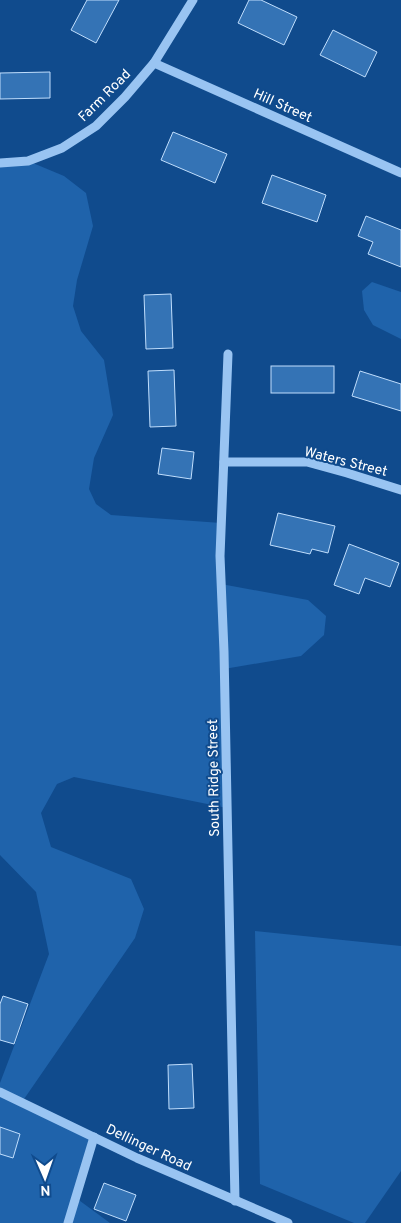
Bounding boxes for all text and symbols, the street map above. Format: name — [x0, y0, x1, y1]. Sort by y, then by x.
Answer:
street label: Farm Road — [75, 66, 135, 126]
street label: Hill Street — [250, 86, 314, 127]
street label: Waters Street — [302, 444, 389, 481]
street label: South Ridge Street — [205, 719, 224, 837]
street label: Dellinger Road — [103, 1121, 194, 1176]
north arrow — [20, 1153, 70, 1203]
text: N — [40, 1181, 51, 1198]

